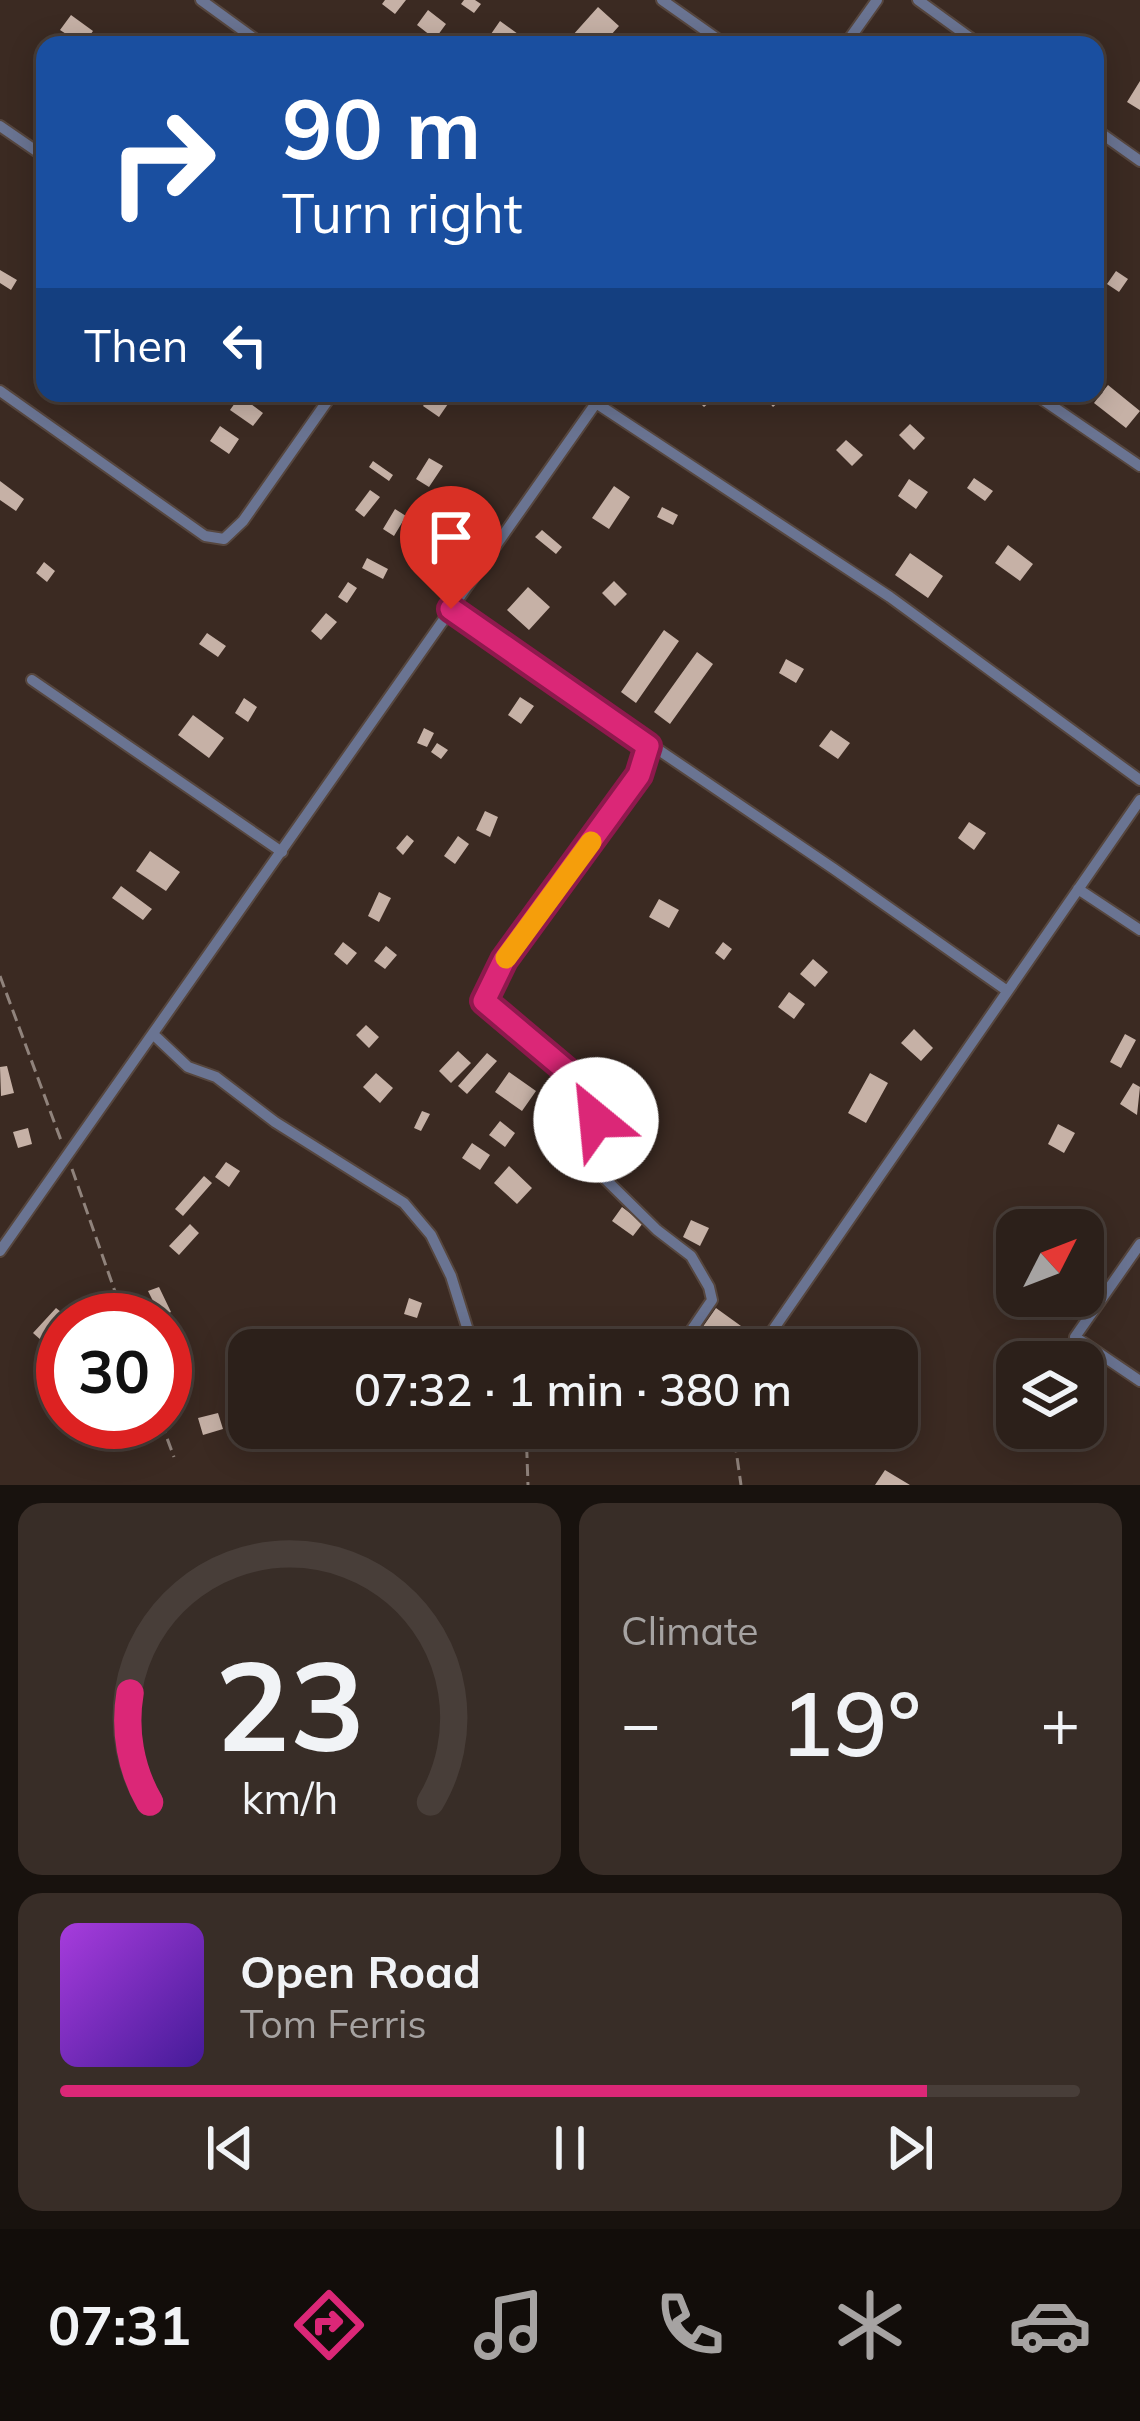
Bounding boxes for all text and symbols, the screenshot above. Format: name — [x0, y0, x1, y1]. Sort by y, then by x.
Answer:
text: 90 m — [282, 75, 481, 180]
icon: right — [84, 84, 240, 240]
text: Turn right — [282, 179, 523, 247]
icon: left — [212, 312, 278, 378]
text: Then — [84, 317, 188, 373]
pin — [400, 486, 502, 609]
icon: arrive — [418, 504, 484, 570]
position arrow — [533, 1057, 659, 1183]
north arrow — [996, 1209, 1104, 1317]
map controls — [996, 1209, 1104, 1449]
speed limit sign: 30 — [36, 1293, 192, 1449]
button: layers — [996, 1341, 1104, 1449]
text: 07:32 · 1 min · 380 m — [354, 1361, 792, 1417]
text: Climate — [621, 1606, 759, 1655]
text: 23 — [215, 1626, 364, 1782]
text: 19° — [780, 1666, 921, 1779]
text: − — [621, 1681, 661, 1764]
text: + — [1040, 1681, 1080, 1764]
text: km/h — [241, 1771, 338, 1825]
text: Open Road — [240, 1943, 481, 1999]
text: Tom Ferris — [240, 1999, 427, 2048]
icon: previous — [197, 2115, 263, 2181]
icon: pause — [537, 2115, 603, 2181]
icon: next — [877, 2115, 943, 2181]
icon: directions — [287, 2283, 371, 2367]
icon: music — [467, 2283, 551, 2367]
icon: phone — [648, 2283, 732, 2367]
icon: climate — [828, 2283, 912, 2367]
icon: car — [1008, 2283, 1092, 2367]
text: 07:31 — [48, 2291, 191, 2359]

